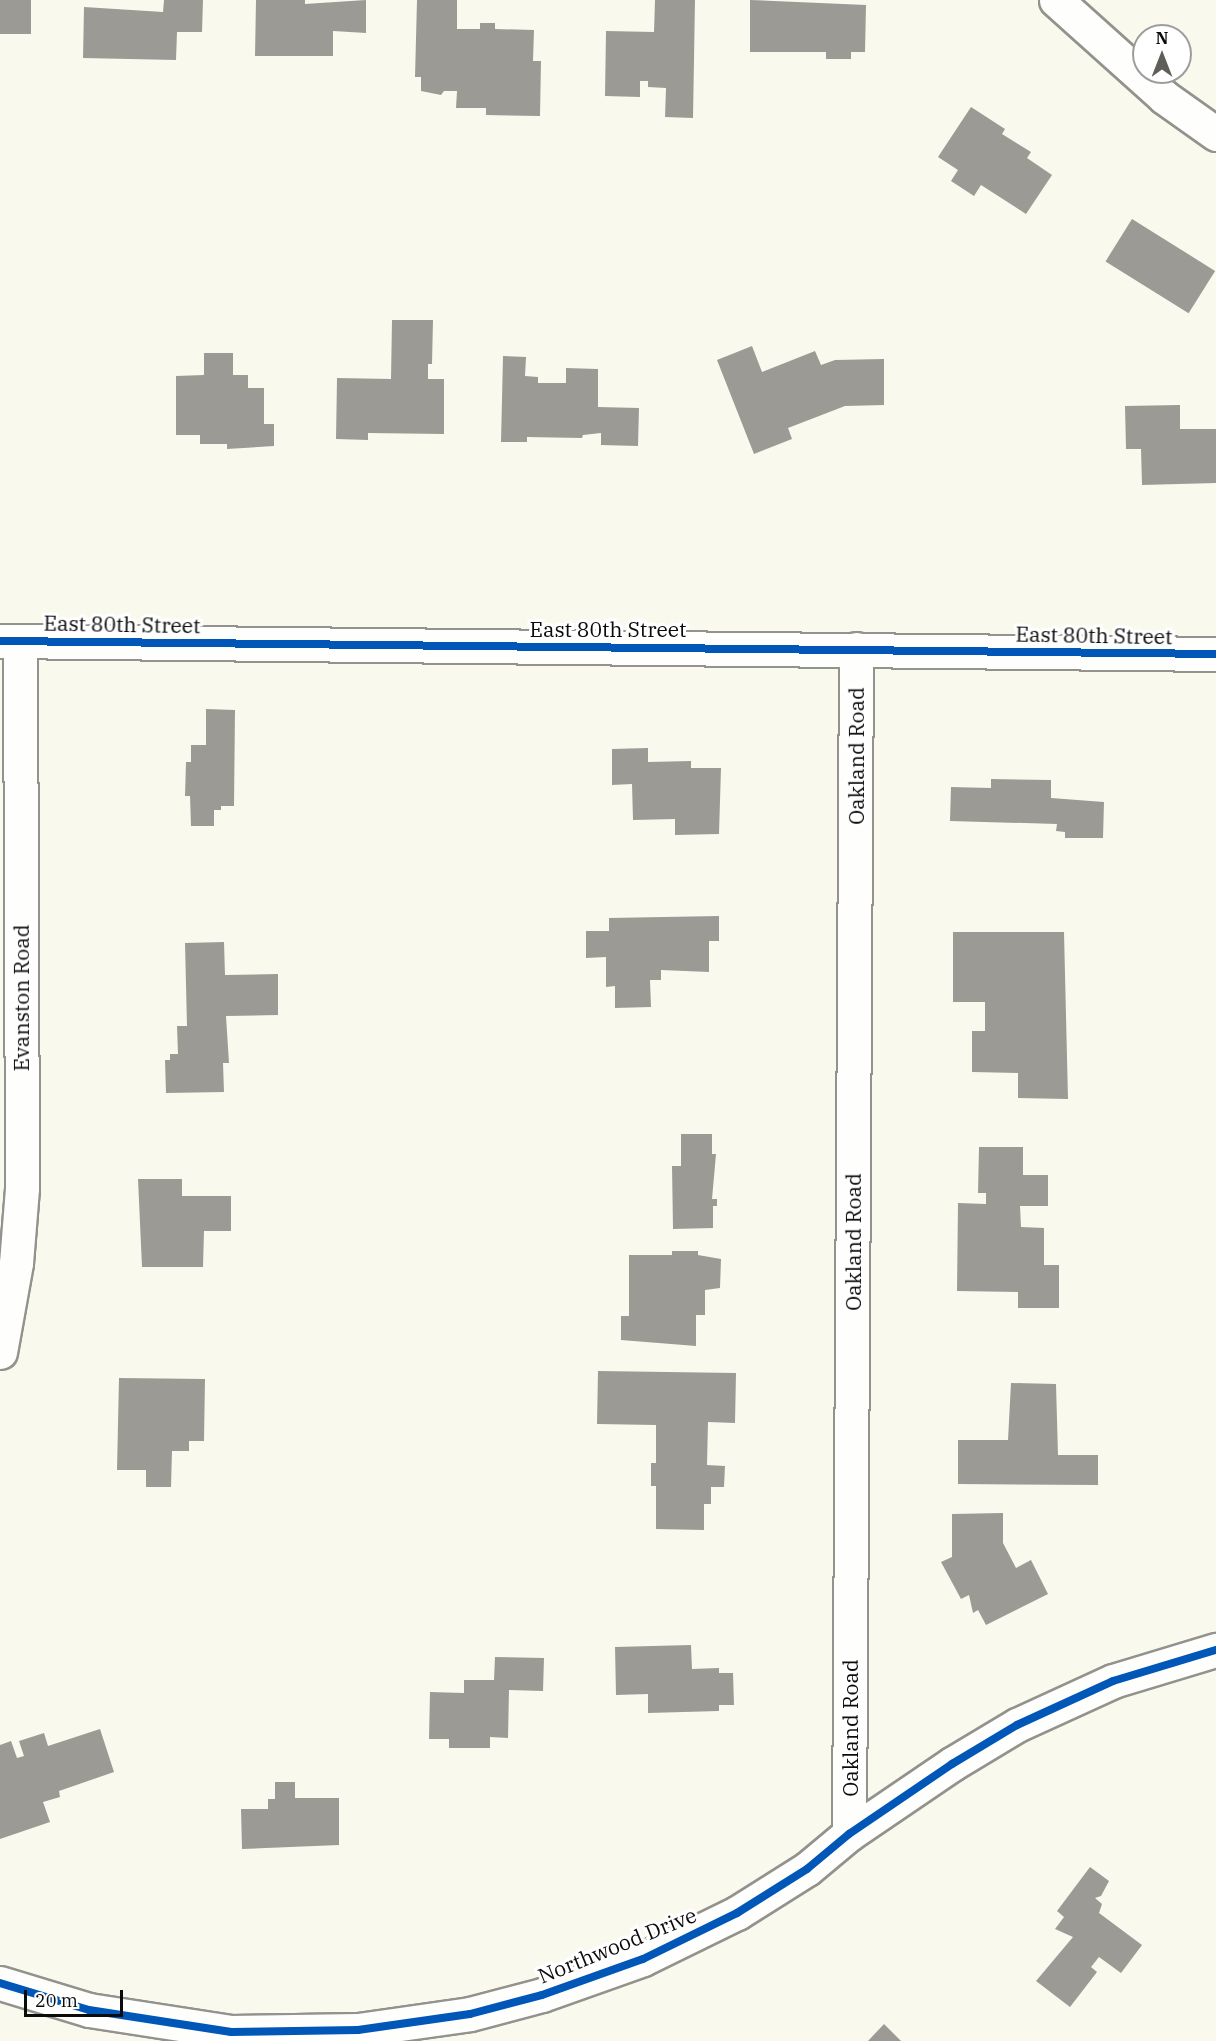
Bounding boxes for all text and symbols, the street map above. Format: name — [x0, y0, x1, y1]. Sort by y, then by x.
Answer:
north arrow — [1132, 24, 1192, 84]
text: N — [1156, 28, 1168, 48]
street label: East 80th Street — [43, 610, 201, 638]
street label: East 80th Street — [530, 616, 686, 642]
street label: East 80th Street — [1015, 621, 1173, 649]
street label: Oakland Road — [843, 687, 869, 825]
street label: Evanston Road — [8, 925, 34, 1071]
street label: Oakland Road — [840, 1173, 866, 1311]
street label: Oakland Road — [837, 1659, 863, 1797]
street label: Northwood Drive — [534, 1902, 700, 1988]
scale bar — [27, 1978, 126, 2016]
text: 20 m — [35, 1989, 78, 2012]

